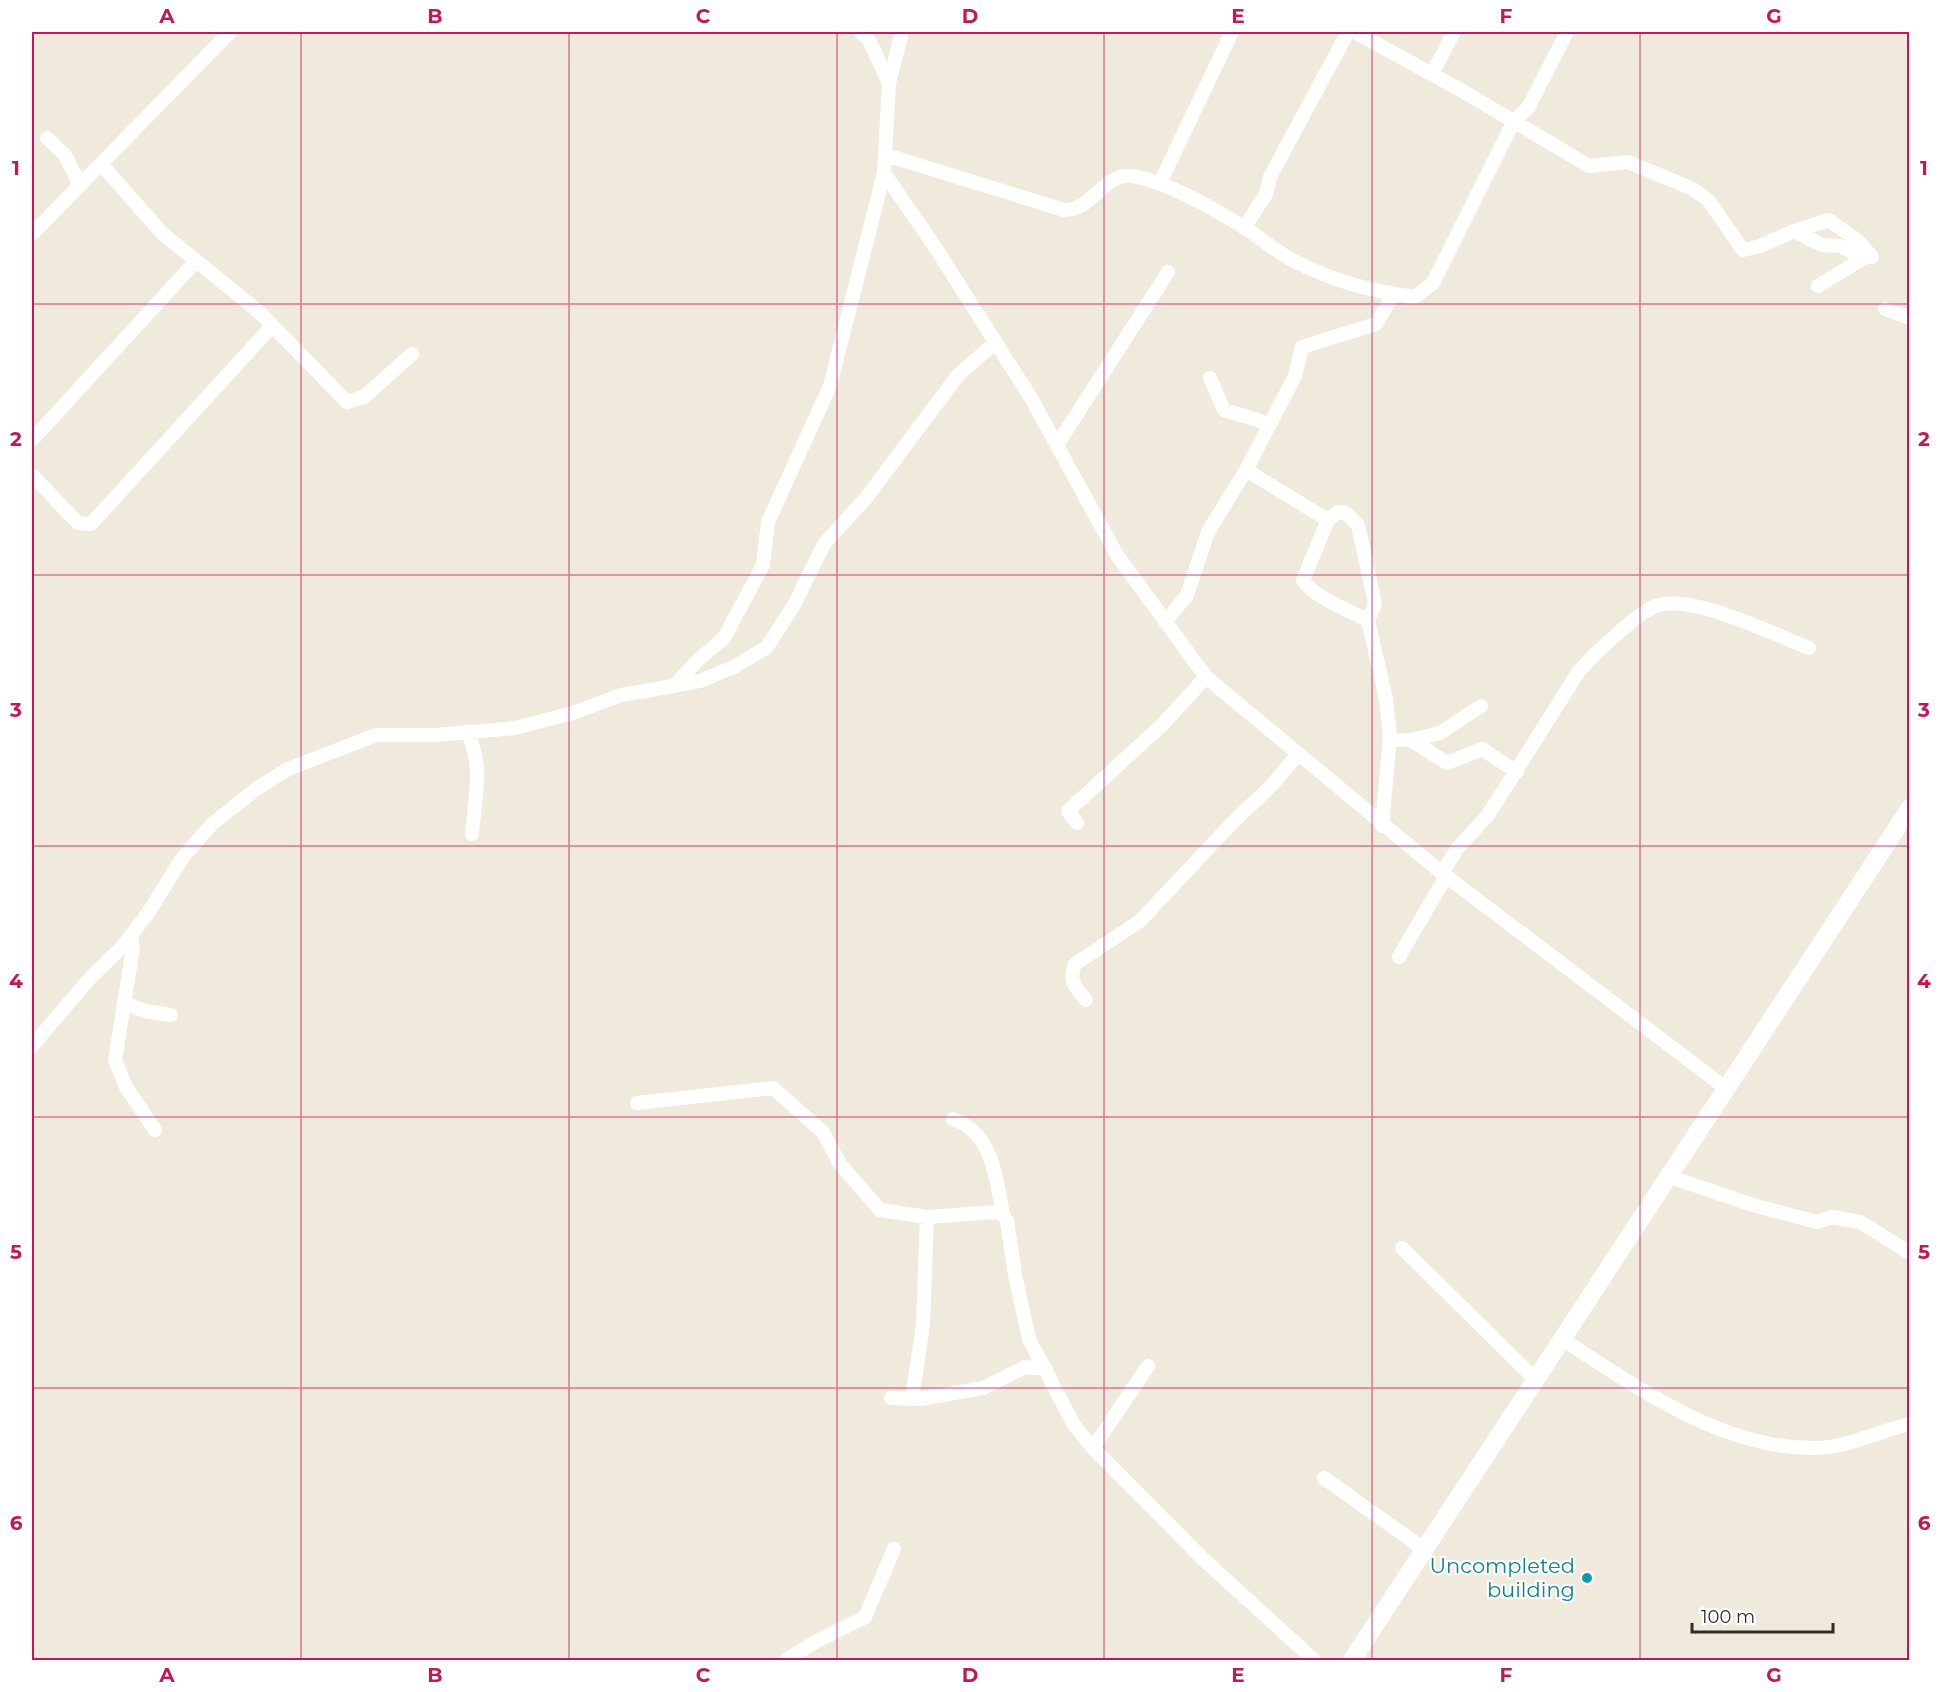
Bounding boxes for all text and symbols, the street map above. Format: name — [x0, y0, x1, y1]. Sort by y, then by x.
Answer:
text: A — [158, 4, 175, 28]
text: B — [427, 4, 443, 28]
text: C — [696, 4, 711, 28]
text: D — [962, 4, 978, 28]
text: E — [1231, 4, 1245, 28]
text: F — [1500, 4, 1513, 28]
text: G — [1766, 4, 1782, 28]
text: 1 — [12, 156, 20, 180]
text: 1 — [1920, 156, 1928, 180]
text: 2 — [10, 427, 22, 451]
text: 2 — [1918, 427, 1930, 451]
text: 3 — [9, 698, 22, 722]
text: 3 — [1917, 698, 1930, 722]
text: 4 — [9, 969, 23, 993]
text: 4 — [1917, 969, 1931, 993]
text: 5 — [10, 1240, 22, 1264]
text: 5 — [1918, 1240, 1930, 1264]
text: 6 — [10, 1511, 23, 1535]
text: 6 — [1918, 1511, 1931, 1535]
place label: Uncompleted building — [1429, 1553, 1575, 1602]
marker: Uncompleted building — [1580, 1571, 1594, 1585]
scale bar — [1692, 1596, 1833, 1634]
text: 100 m — [1701, 1606, 1755, 1628]
text: A — [158, 1663, 175, 1687]
text: B — [427, 1663, 443, 1687]
text: C — [696, 1663, 711, 1687]
text: D — [962, 1663, 978, 1687]
text: E — [1231, 1663, 1245, 1687]
text: F — [1500, 1663, 1513, 1687]
text: G — [1766, 1663, 1782, 1687]

